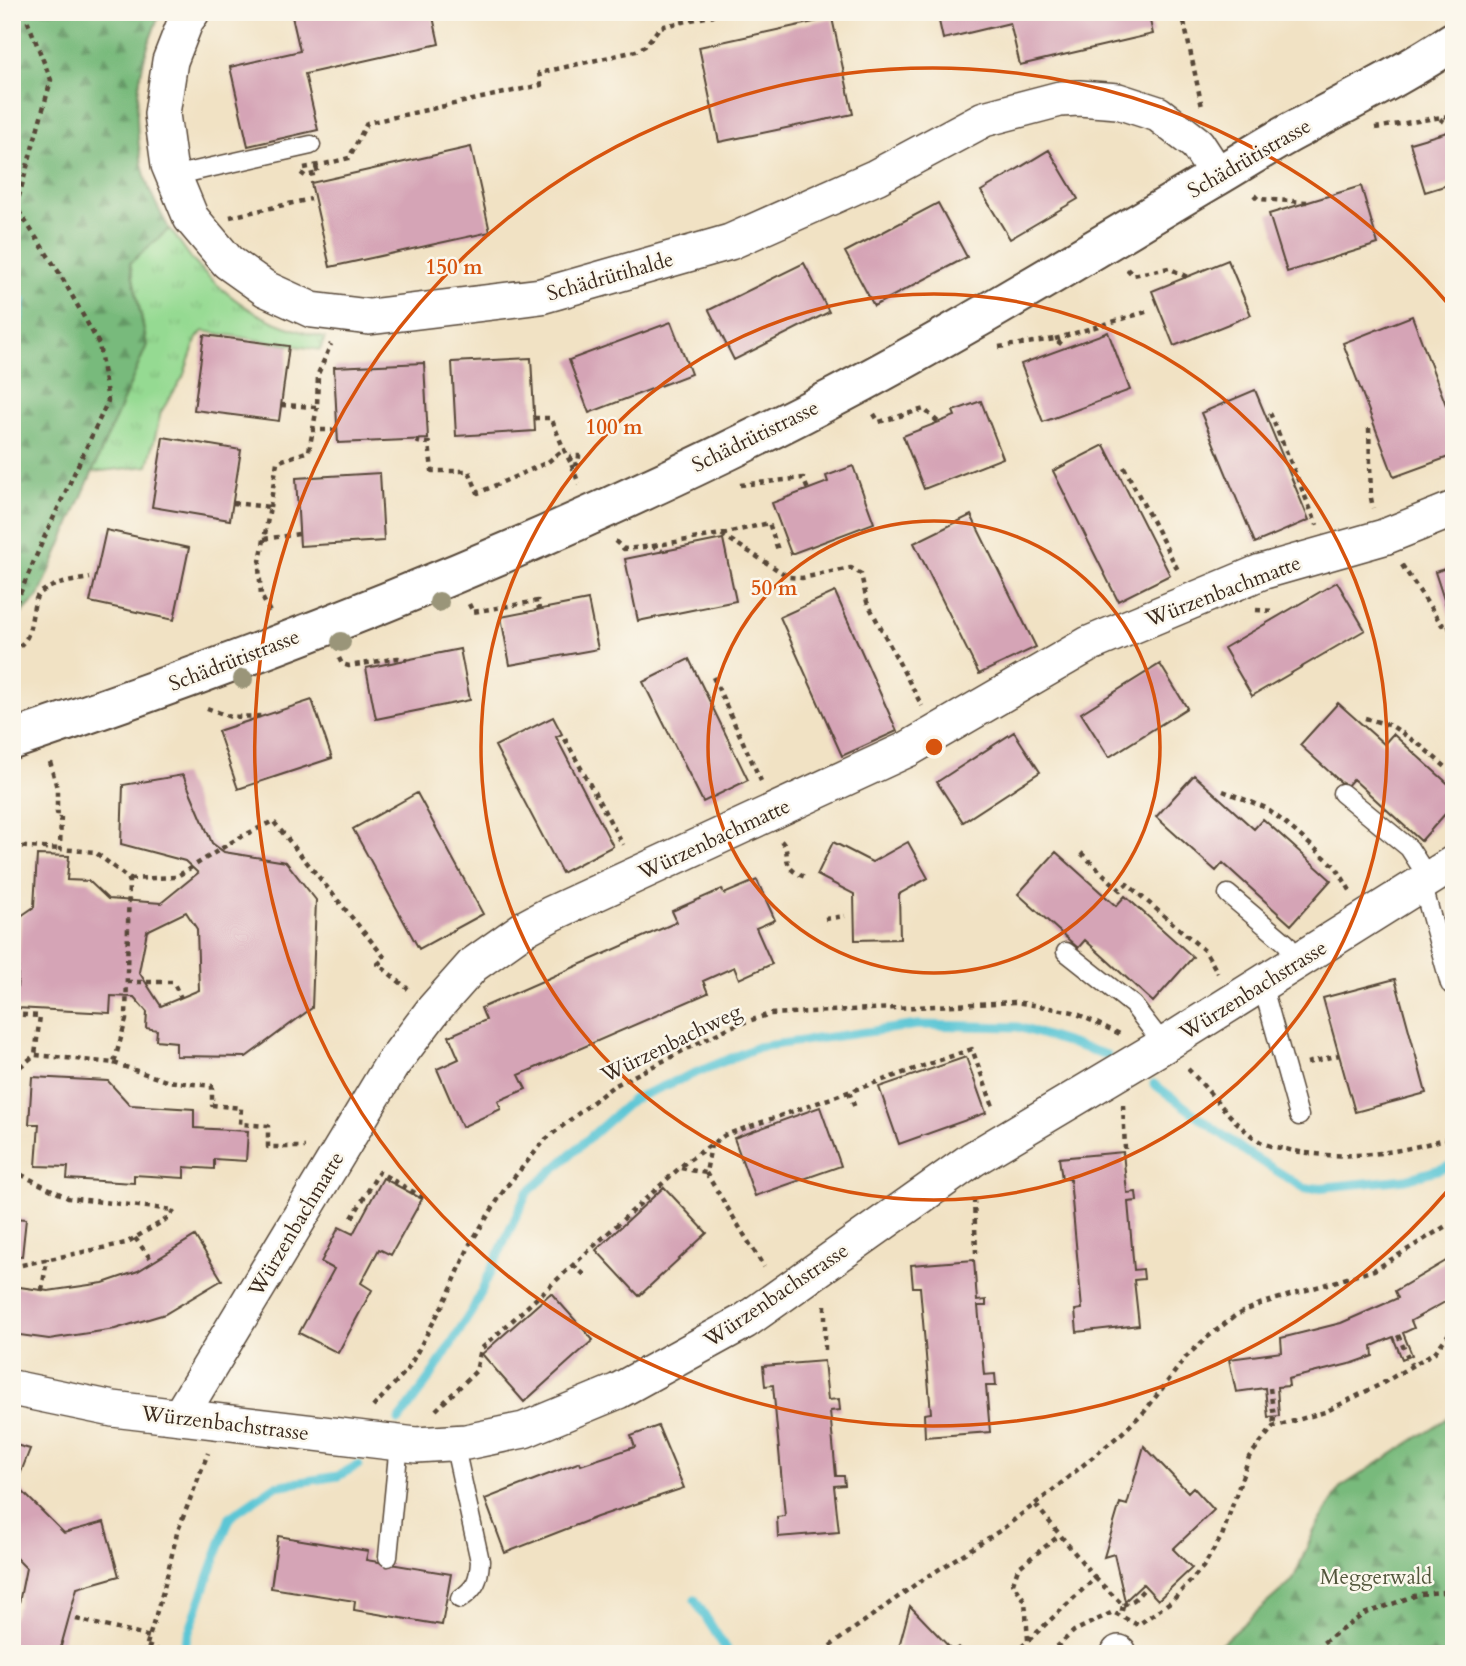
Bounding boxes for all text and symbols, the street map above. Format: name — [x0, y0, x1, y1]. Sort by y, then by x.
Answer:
street label: Schädrütistrasse — [1182, 111, 1316, 205]
street label: Schädrütihalde — [543, 245, 677, 308]
text: 150 m — [425, 253, 483, 282]
street label: Schädrütistrasse — [687, 393, 823, 480]
text: 100 m — [585, 413, 643, 442]
street label: Würzenbachmatte — [1140, 548, 1305, 635]
text: 50 m — [751, 574, 798, 603]
street label: Schädrütistrasse — [165, 622, 304, 699]
centre of rings — [922, 735, 946, 759]
street label: Würzenbachmatte — [633, 792, 795, 888]
street label: Würzenbachstrasse — [1173, 933, 1332, 1048]
street label: Würzenbachweg — [595, 997, 746, 1090]
street label: Würzenbachmatte — [241, 1146, 351, 1303]
street label: Würzenbachstrasse — [697, 1236, 854, 1355]
street label: Würzenbachstrasse — [138, 1399, 310, 1448]
park label: Meggerwald — [1320, 1563, 1432, 1592]

